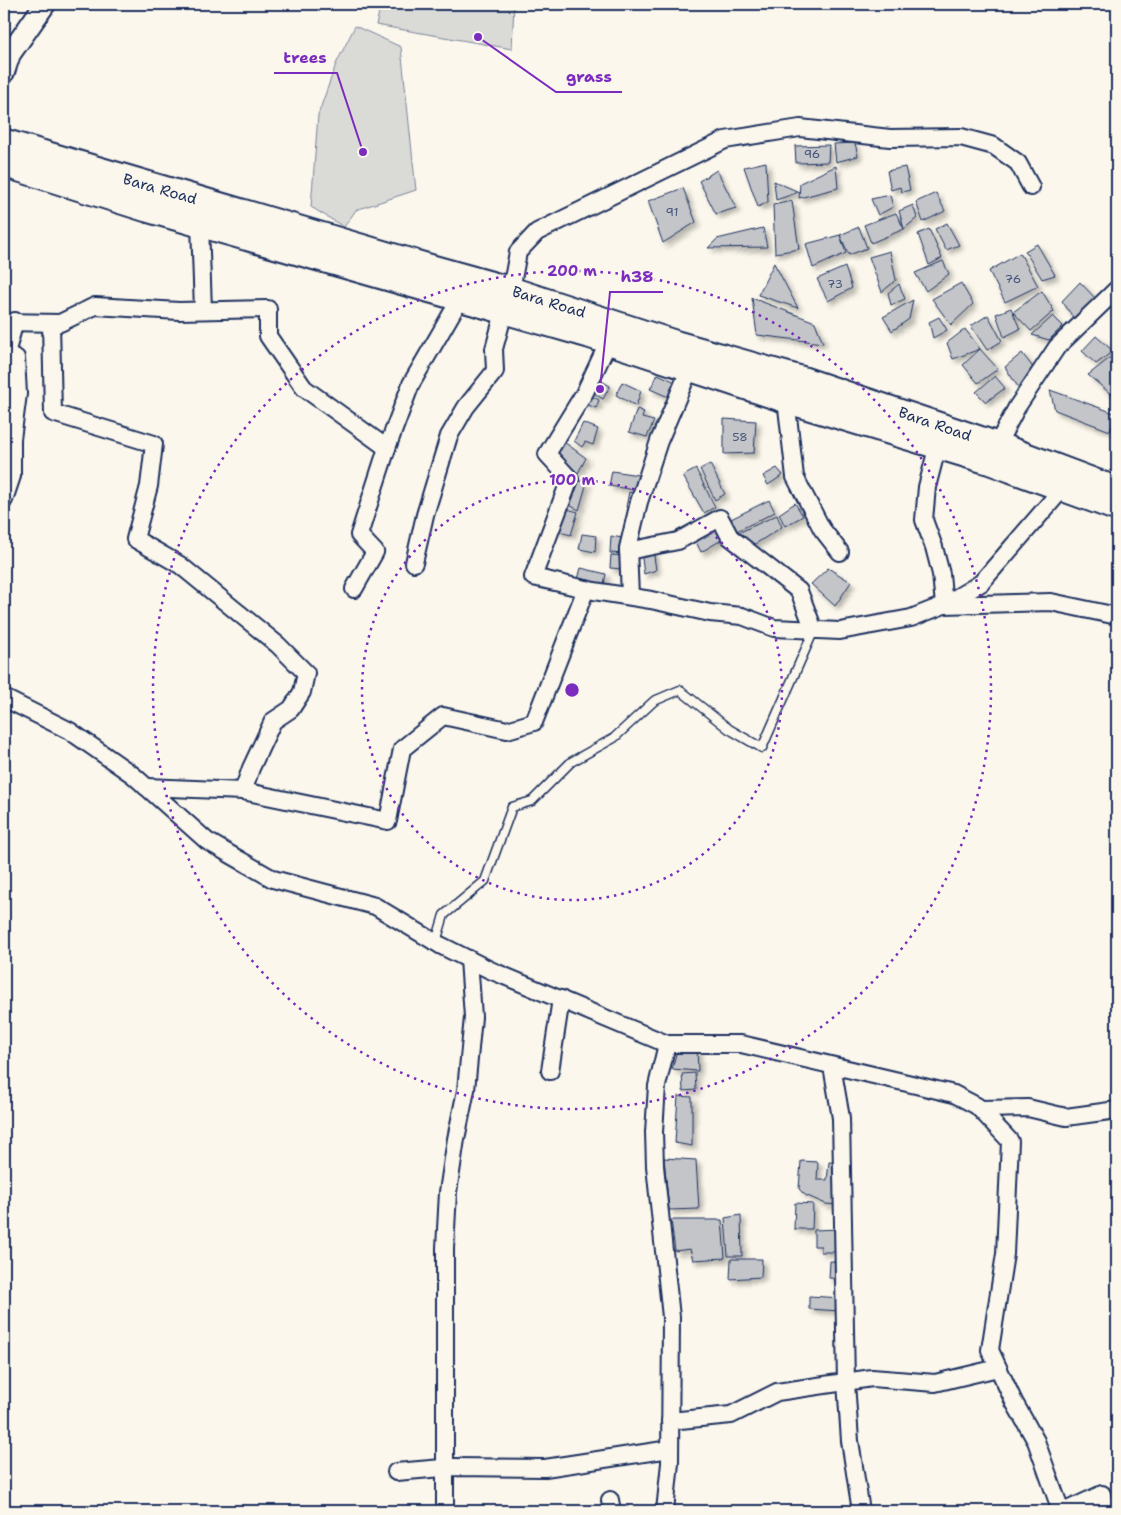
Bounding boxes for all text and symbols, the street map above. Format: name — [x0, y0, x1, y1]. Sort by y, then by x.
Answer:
callout: trees — [274, 42, 337, 73]
text: trees — [283, 47, 327, 68]
callout: grass — [556, 61, 622, 92]
text: grass — [566, 66, 612, 87]
house number: 96 — [804, 146, 820, 162]
street label: Bara Road — [121, 169, 200, 209]
house number: 91 — [665, 204, 679, 220]
text: 200 m — [547, 261, 597, 281]
callout: h38 — [610, 261, 663, 292]
text: h38 — [621, 266, 653, 287]
house number: 76 — [1005, 271, 1021, 287]
house number: 73 — [827, 276, 843, 292]
street label: Bara Road — [510, 281, 589, 323]
street label: Bara Road — [896, 402, 975, 446]
house number: 58 — [732, 429, 748, 445]
text: 100 m — [549, 470, 595, 490]
centre of rings — [563, 681, 581, 699]

